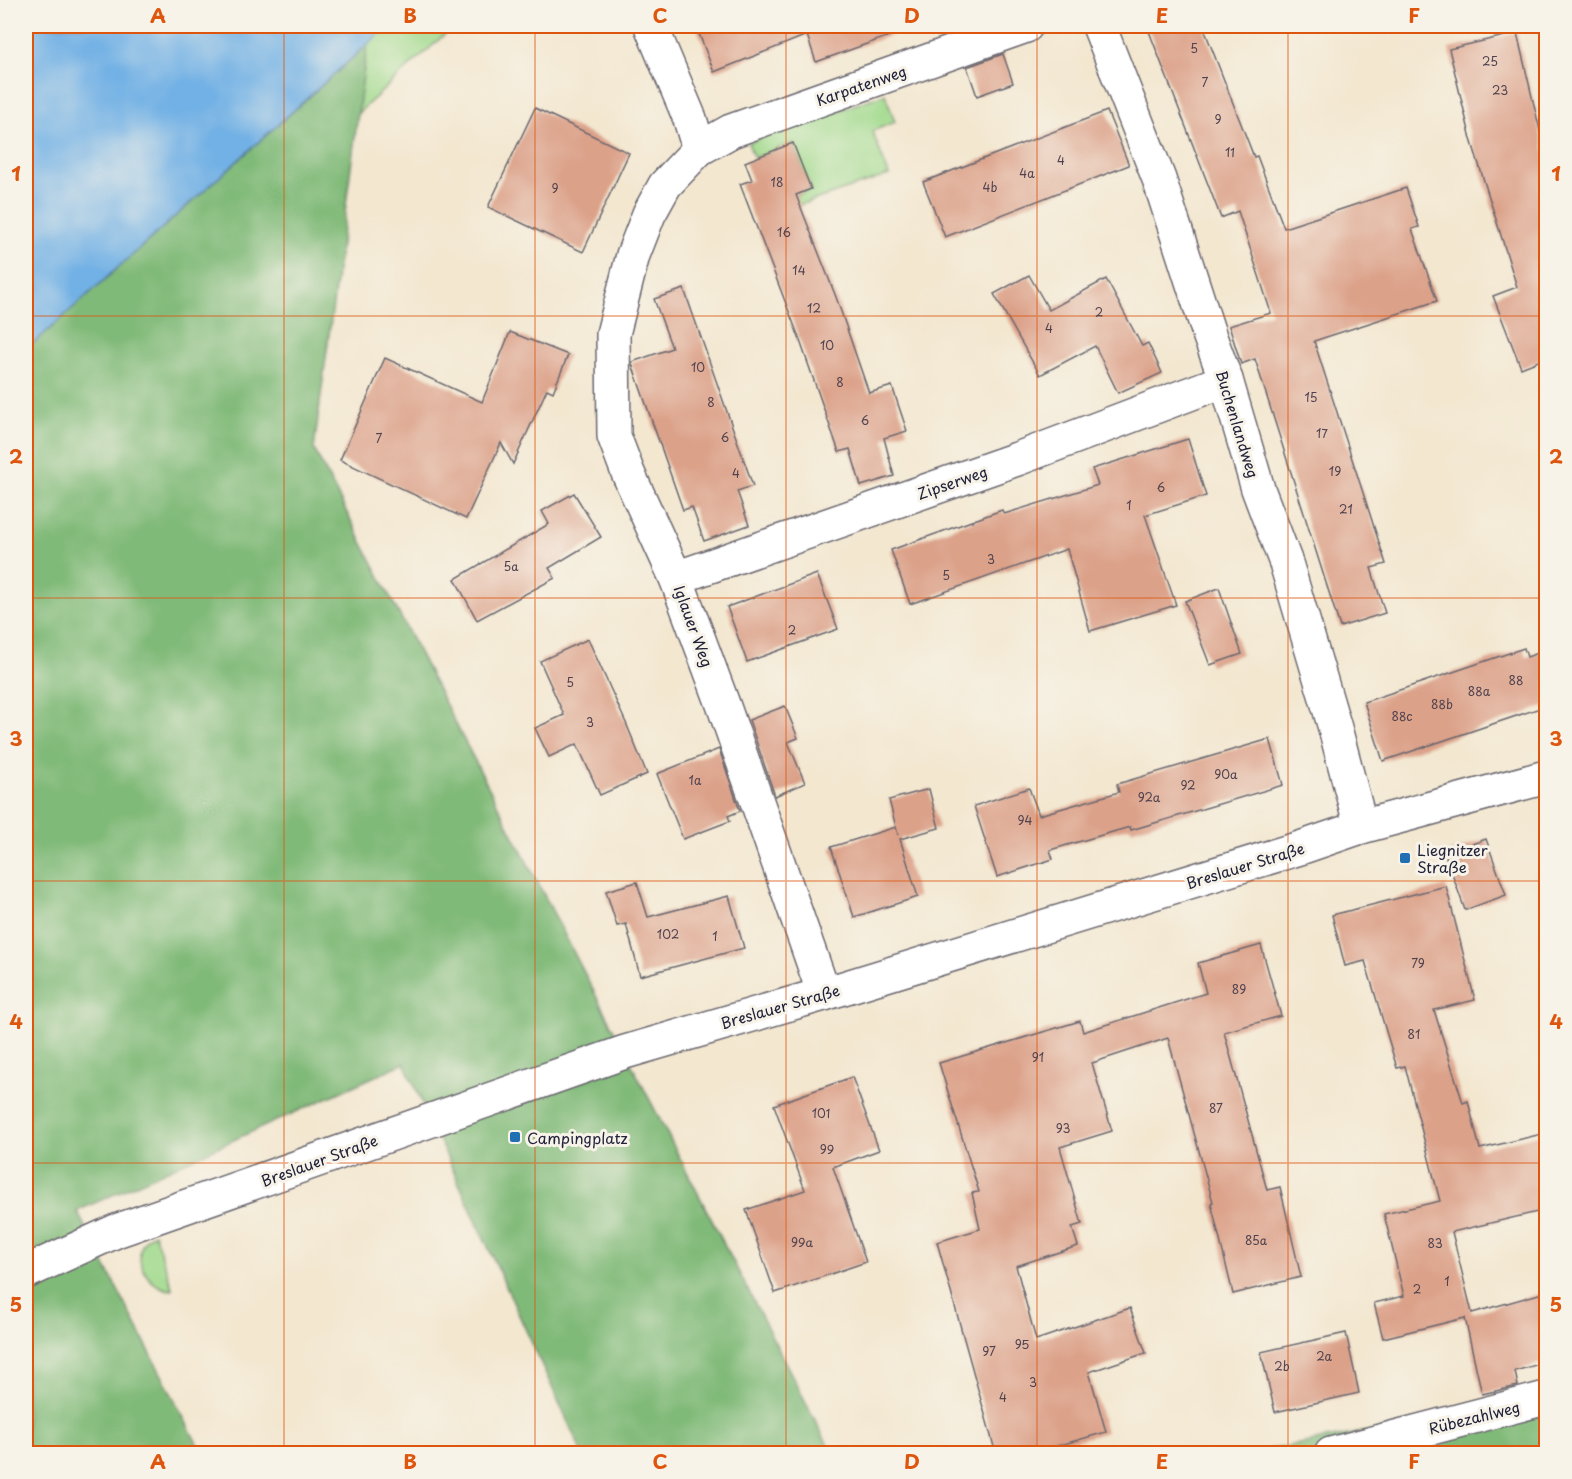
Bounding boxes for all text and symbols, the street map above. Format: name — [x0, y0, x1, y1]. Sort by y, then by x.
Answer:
text: A — [150, 0, 166, 30]
text: B — [403, 0, 417, 30]
text: C — [652, 0, 668, 30]
text: D — [904, 0, 920, 30]
text: E — [1156, 0, 1168, 30]
text: F — [1408, 0, 1420, 30]
house number: 5 — [1190, 39, 1198, 57]
house number: 25 — [1482, 52, 1498, 70]
street label: Karpatenweg — [813, 59, 909, 111]
house number: 7 — [1202, 73, 1209, 91]
house number: 23 — [1492, 81, 1508, 99]
house number: 9 — [1214, 110, 1222, 128]
house number: 11 — [1225, 143, 1235, 161]
house number: 4 — [1057, 151, 1065, 169]
text: 1 — [11, 158, 21, 188]
text: 1 — [1551, 158, 1561, 188]
house number: 4a — [1019, 164, 1035, 182]
house number: 18 — [771, 173, 783, 191]
house number: 4b — [983, 178, 998, 196]
house number: 9 — [551, 179, 559, 197]
house number: 16 — [777, 223, 791, 241]
house number: 14 — [792, 261, 806, 279]
house number: 12 — [807, 299, 821, 317]
house number: 2 — [1095, 303, 1103, 321]
house number: 4 — [1045, 319, 1053, 337]
house number: 10 — [820, 336, 834, 354]
house number: 10 — [691, 358, 705, 376]
street label: Buchenlandweg — [1211, 367, 1265, 481]
house number: 8 — [836, 373, 844, 391]
house number: 15 — [1304, 388, 1318, 406]
house number: 8 — [707, 393, 715, 411]
house number: 6 — [861, 411, 869, 429]
house number: 17 — [1316, 424, 1328, 442]
house number: 6 — [721, 428, 729, 446]
house number: 7 — [376, 429, 383, 447]
text: 2 — [9, 441, 23, 471]
text: 2 — [1549, 441, 1563, 471]
street label: Zipserweg — [914, 459, 990, 505]
house number: 19 — [1329, 462, 1341, 480]
house number: 4 — [732, 464, 740, 482]
house number: 6 — [1157, 478, 1165, 496]
house number: 1 — [1126, 496, 1132, 514]
house number: 21 — [1339, 500, 1353, 518]
house number: 3 — [987, 550, 995, 568]
house number: 5a — [503, 557, 519, 575]
house number: 5 — [942, 566, 950, 584]
street label: Iglauer Weg — [669, 582, 719, 670]
house number: 2 — [788, 621, 796, 639]
house number: 88 — [1509, 671, 1523, 689]
house number: 5 — [566, 673, 574, 691]
house number: 88a — [1468, 682, 1491, 700]
house number: 88b — [1431, 695, 1453, 713]
house number: 88c — [1391, 707, 1413, 725]
house number: 3 — [586, 713, 594, 731]
text: 3 — [9, 723, 23, 753]
text: 3 — [1549, 723, 1563, 753]
house number: 90a — [1214, 765, 1238, 783]
house number: 1a — [689, 771, 702, 789]
house number: 92 — [1180, 776, 1196, 794]
house number: 92a — [1138, 788, 1161, 806]
house number: 94 — [1018, 811, 1033, 829]
street label: Breslauer Straße — [1183, 836, 1307, 894]
place label: Liegnitzer Straße — [1417, 838, 1488, 878]
marker: Liegnitzer Straße — [1398, 851, 1412, 865]
house number: 102 — [657, 925, 679, 943]
house number: 1 — [712, 927, 718, 945]
house number: 79 — [1411, 954, 1425, 972]
street label: Breslauer Straße — [718, 978, 842, 1034]
house number: 89 — [1232, 980, 1246, 998]
text: 4 — [9, 1006, 23, 1036]
text: 4 — [1549, 1006, 1563, 1036]
house number: 81 — [1408, 1025, 1420, 1043]
house number: 91 — [1032, 1048, 1044, 1066]
house number: 87 — [1209, 1099, 1223, 1117]
house number: 101 — [812, 1104, 830, 1122]
house number: 93 — [1056, 1119, 1070, 1137]
place label: Campingplatz — [527, 1126, 628, 1149]
street label: Breslauer Straße — [257, 1128, 381, 1192]
marker: Campingplatz — [508, 1130, 522, 1144]
house number: 99 — [820, 1140, 834, 1158]
house number: 85a — [1245, 1231, 1268, 1249]
house number: 99a — [791, 1233, 814, 1251]
house number: 83 — [1427, 1234, 1443, 1252]
house number: 1 — [1444, 1272, 1450, 1290]
house number: 2 — [1413, 1280, 1421, 1298]
text: 5 — [10, 1289, 22, 1319]
text: 5 — [1550, 1289, 1562, 1319]
house number: 95 — [1015, 1335, 1029, 1353]
house number: 97 — [982, 1342, 996, 1360]
house number: 2a — [1316, 1347, 1332, 1365]
house number: 2b — [1274, 1357, 1290, 1375]
house number: 3 — [1029, 1373, 1037, 1391]
house number: 4 — [999, 1388, 1007, 1406]
street label: Rübezahlweg — [1426, 1395, 1522, 1439]
text: A — [150, 1446, 166, 1476]
text: B — [403, 1446, 417, 1476]
text: C — [652, 1446, 668, 1476]
text: D — [904, 1446, 920, 1476]
text: E — [1156, 1446, 1168, 1476]
text: F — [1408, 1446, 1420, 1476]

